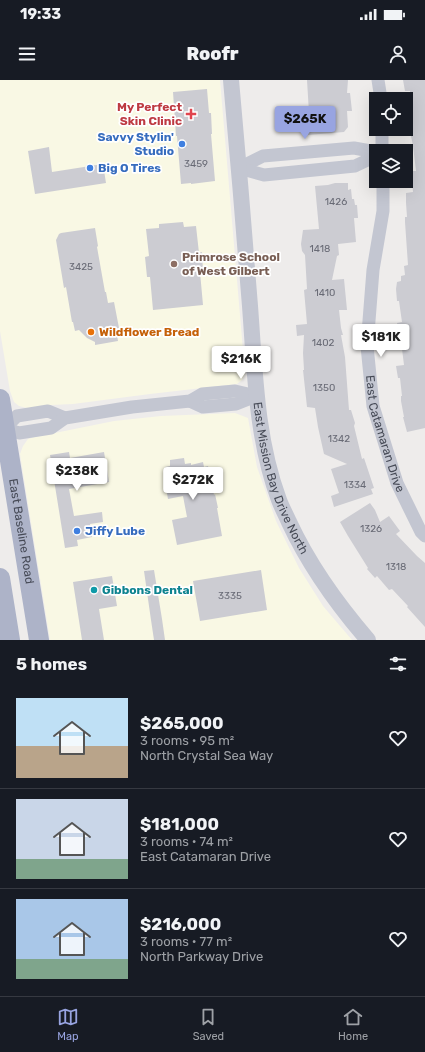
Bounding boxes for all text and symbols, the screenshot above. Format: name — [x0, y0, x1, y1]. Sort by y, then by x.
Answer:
text: 19:33 — [20, 5, 61, 23]
icon: menu — [16, 43, 38, 65]
text: Roofr — [186, 43, 239, 65]
icon: person — [387, 43, 409, 65]
map controls — [369, 92, 413, 188]
button: locate — [369, 92, 413, 136]
place label: My Perfect Skin Clinic — [117, 100, 182, 128]
pin: $265K — [277, 106, 333, 140]
marker: My Perfect Skin Clinic — [185, 108, 197, 120]
text: $265K — [284, 111, 326, 126]
place label: Savvy Stylin' Studio — [98, 130, 174, 158]
marker: Savvy Stylin' Studio — [177, 139, 187, 149]
button: layers — [369, 144, 413, 188]
house number: 3459 — [184, 158, 208, 170]
place label: Big O Tires — [98, 161, 161, 175]
marker: Big O Tires — [85, 163, 95, 173]
house number: 1426 — [325, 196, 347, 208]
house number: 1418 — [310, 243, 330, 255]
place label: Primrose School of West Gilbert — [182, 250, 280, 278]
marker: Primrose School of West Gilbert — [169, 259, 179, 269]
house number: 3425 — [69, 261, 93, 273]
house number: 1410 — [315, 287, 335, 299]
pin: $181K — [353, 324, 409, 358]
place label: Wildflower Bread — [99, 325, 199, 339]
marker: Wildflower Bread — [86, 327, 96, 337]
text: $181K — [361, 329, 401, 344]
house number: 1402 — [312, 337, 334, 349]
pin: $216K — [213, 346, 269, 380]
text: $216K — [221, 351, 261, 366]
street label: East Catamaran Drive — [363, 375, 408, 495]
house number: 1350 — [313, 382, 335, 394]
street label: East Mission Bay Drive North — [251, 401, 311, 557]
house number: 1342 — [328, 433, 350, 445]
pin: $238K — [49, 458, 105, 492]
text: $238K — [55, 463, 99, 478]
pin: $272K — [165, 467, 221, 501]
text: $272K — [172, 472, 214, 487]
street label: East Baseline Road — [6, 478, 37, 585]
house number: 1334 — [344, 479, 366, 491]
house number: 1326 — [360, 523, 382, 535]
place label: Jiffy Lube — [85, 524, 145, 538]
marker: Jiffy Lube — [72, 526, 82, 536]
house number: 1318 — [386, 561, 406, 573]
place label: Gibbons Dental — [102, 583, 193, 597]
marker: Gibbons Dental — [89, 585, 99, 595]
house number: 3335 — [218, 590, 242, 602]
icon: filters — [387, 653, 409, 675]
text: 5 homes — [16, 654, 87, 674]
text: $265,000 — [140, 713, 224, 733]
icon: home — [48, 714, 96, 762]
icon: heart — [387, 727, 409, 749]
text: 3 rooms · 95 m² — [140, 733, 234, 748]
text: North Crystal Sea Way — [140, 748, 273, 763]
text: $181,000 — [140, 814, 219, 834]
icon: home — [48, 815, 96, 863]
icon: heart — [387, 828, 409, 850]
text: 3 rooms · 74 m² — [140, 834, 233, 849]
text: East Catamaran Drive — [140, 849, 271, 864]
text: $216,000 — [140, 914, 221, 934]
icon: home — [48, 915, 96, 963]
icon: heart — [387, 928, 409, 950]
text: 3 rooms · 77 m² — [140, 934, 232, 949]
text: North Parkway Drive — [140, 949, 263, 964]
tab: Map — [57, 1006, 79, 1043]
tab: Saved — [193, 1006, 224, 1043]
tab: Home — [338, 1006, 368, 1043]

